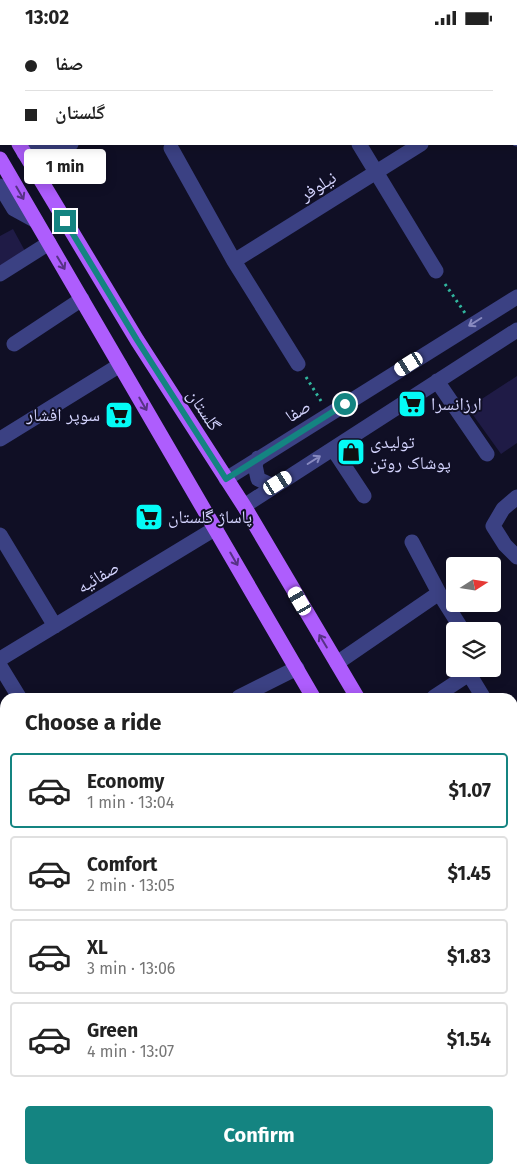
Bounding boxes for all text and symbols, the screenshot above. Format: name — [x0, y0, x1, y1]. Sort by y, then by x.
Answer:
text: 13:02 — [25, 6, 69, 29]
text: صفا — [55, 52, 83, 75]
text: گلستان — [55, 101, 105, 124]
callout: 1 min — [24, 149, 106, 183]
text: 1 min — [46, 157, 84, 176]
street label: نیلوفر — [295, 166, 340, 206]
one-way arrow — [15, 186, 25, 201]
route end — [54, 210, 76, 232]
one-way arrow — [56, 256, 66, 270]
one-way arrow — [469, 318, 483, 328]
car — [392, 350, 425, 378]
street label: گلستان — [182, 385, 226, 435]
supermarket icon: ارزانسرا — [397, 389, 427, 419]
route start — [334, 393, 356, 415]
place label: ارزانسرا — [431, 393, 482, 415]
street label: صفا — [281, 395, 315, 427]
one-way arrow — [139, 396, 149, 410]
supermarket icon: سوپر افشار — [104, 400, 134, 430]
place label: سوپر افشار — [25, 404, 100, 426]
place label: تولیدی پوشاک روتن — [370, 431, 451, 474]
shop icon: تولیدی پوشاک روتن — [336, 437, 366, 467]
one-way arrow — [306, 455, 320, 465]
car — [261, 469, 294, 497]
supermarket icon: پاساژ گلستان — [134, 502, 164, 532]
place label: پاساژ گلستان — [168, 506, 252, 528]
one-way arrow — [230, 551, 240, 565]
street label: صفائیه — [73, 556, 123, 598]
north arrow — [446, 557, 501, 613]
map controls — [446, 557, 501, 677]
car — [286, 584, 313, 618]
button: layers — [446, 622, 501, 677]
one-way arrow — [318, 634, 328, 648]
text: Choose a ride — [25, 709, 161, 736]
icon: car — [27, 768, 72, 813]
text: Economy — [87, 770, 164, 793]
text: $1.07 — [449, 779, 491, 802]
text: 1 min · 13:04 — [87, 793, 174, 812]
icon: car — [27, 851, 72, 896]
text: Comfort — [87, 853, 157, 876]
text: $1.45 — [448, 862, 491, 885]
text: 2 min · 13:05 — [87, 876, 175, 895]
icon: car — [27, 934, 72, 979]
text: XL — [87, 936, 108, 959]
text: $1.83 — [447, 945, 491, 968]
text: 3 min · 13:06 — [87, 959, 175, 978]
icon: car — [27, 1017, 72, 1062]
text: Green — [87, 1019, 138, 1042]
text: $1.54 — [447, 1028, 491, 1051]
text: 4 min · 13:07 — [87, 1042, 174, 1061]
button: Confirm — [25, 1106, 493, 1164]

